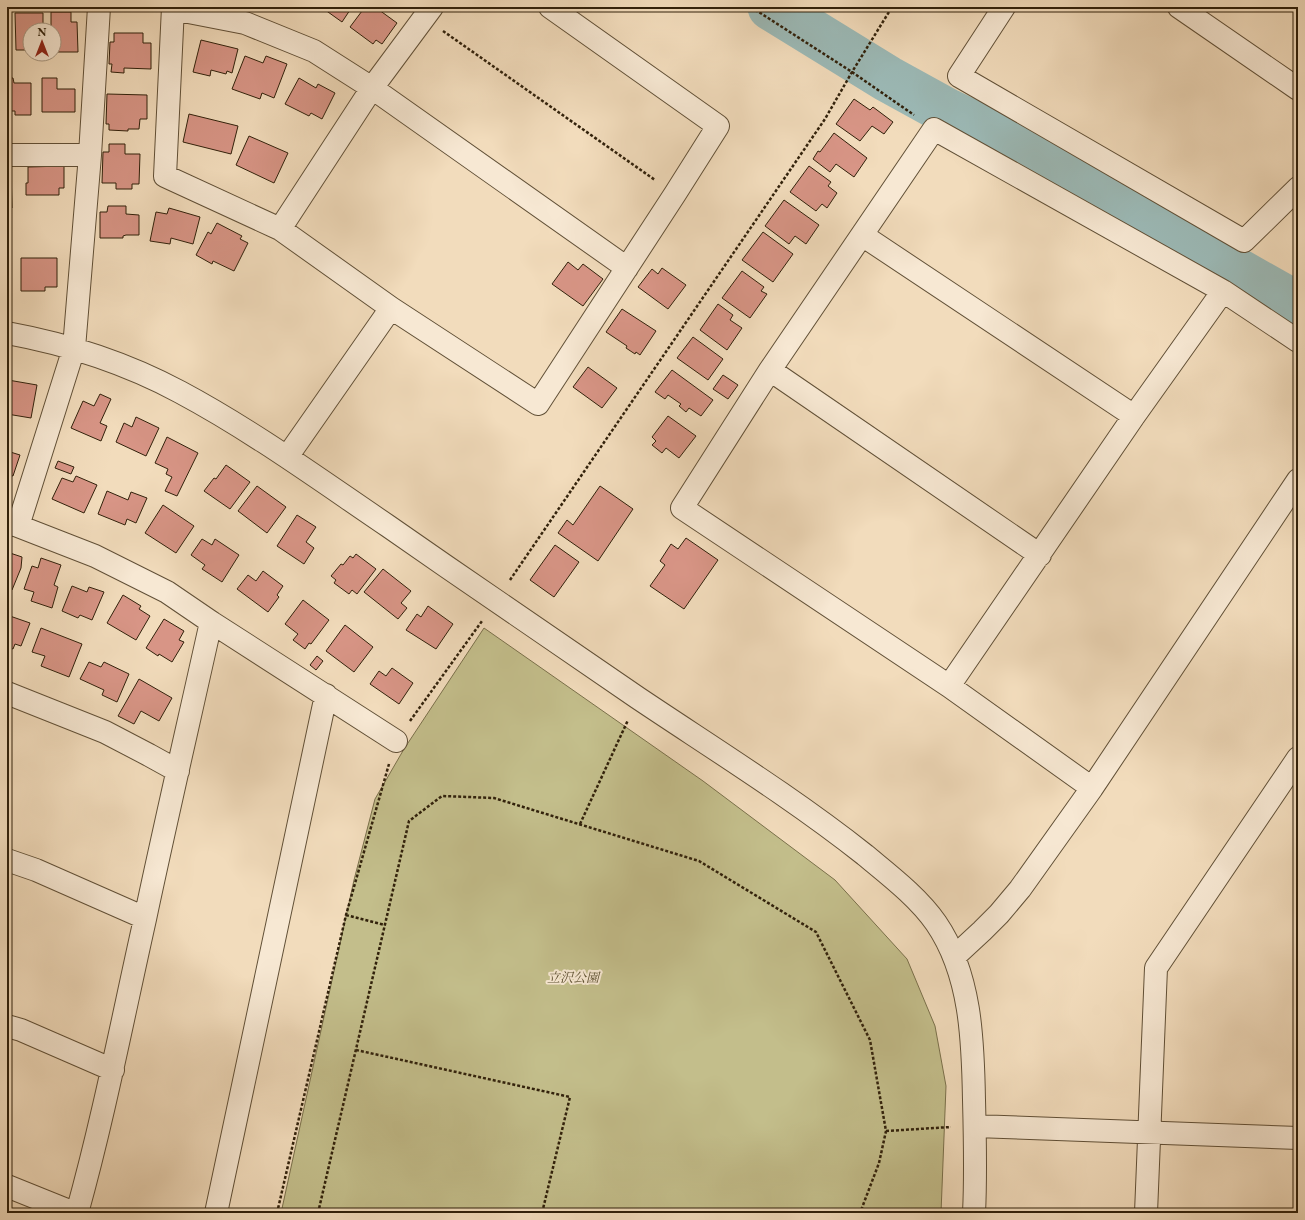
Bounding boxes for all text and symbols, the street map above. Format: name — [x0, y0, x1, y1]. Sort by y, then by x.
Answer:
north arrow — [22, 22, 62, 62]
text: N — [38, 25, 47, 39]
park label: 立沢公園 — [547, 969, 601, 986]

